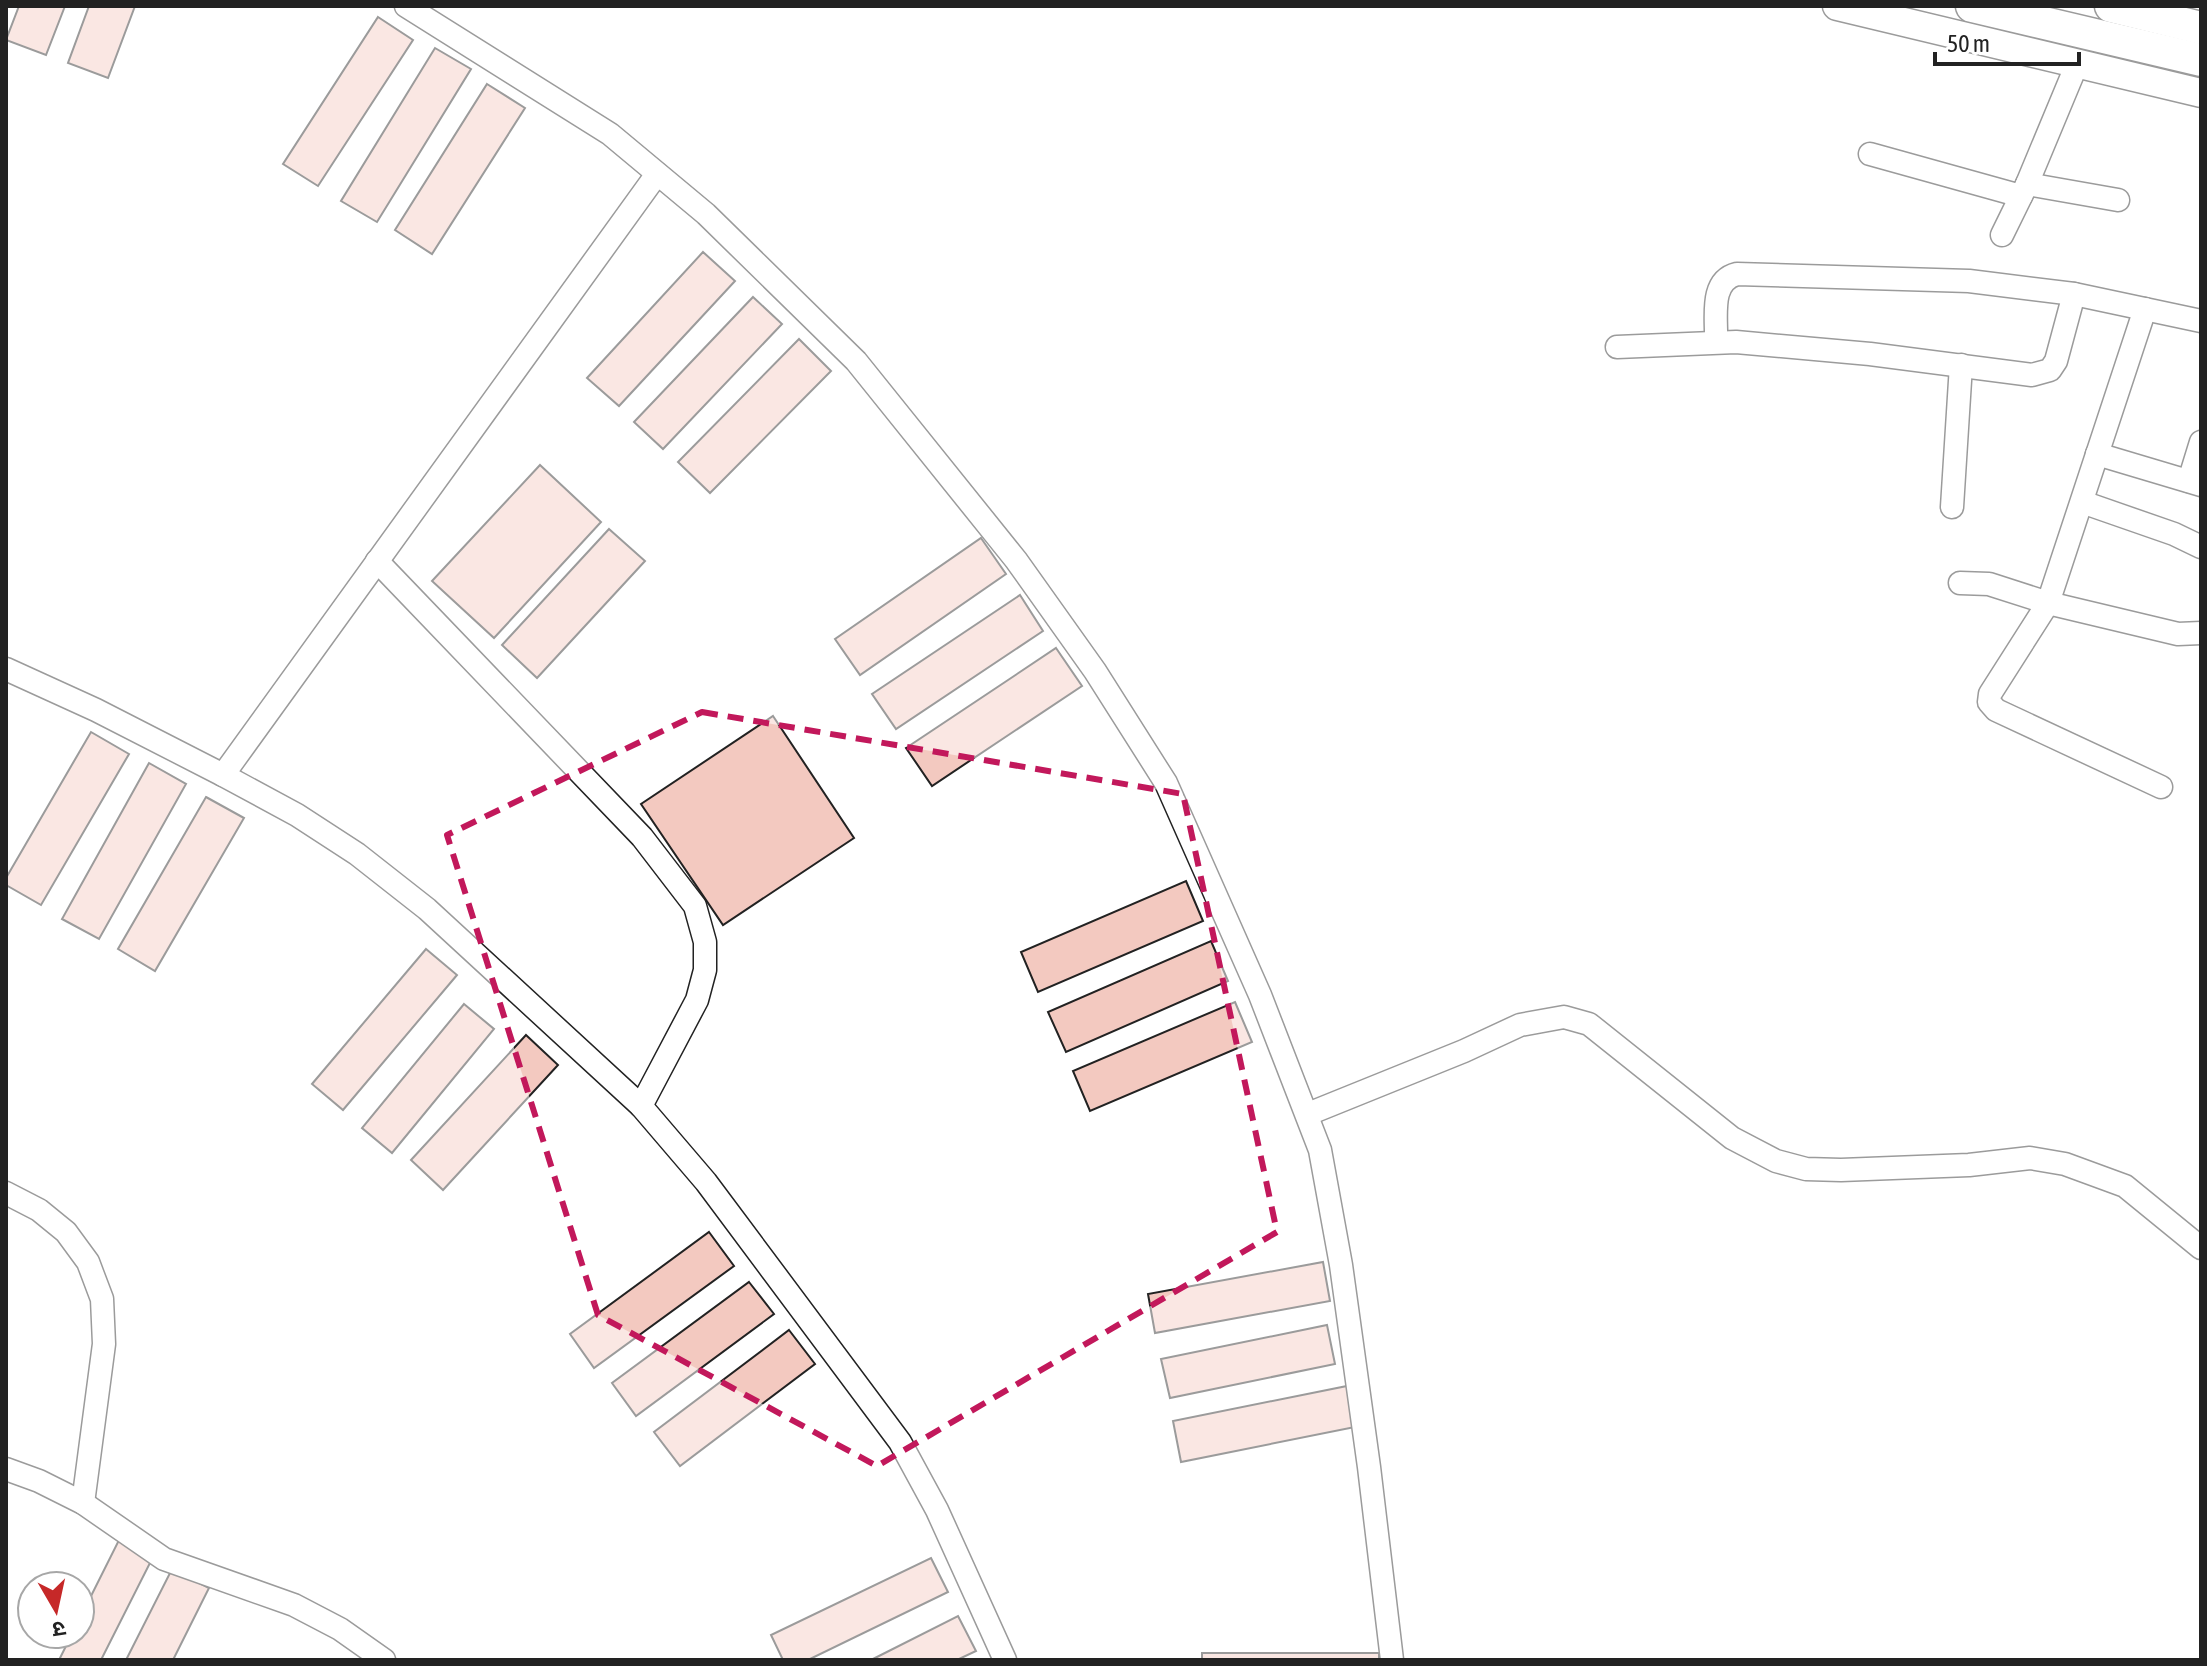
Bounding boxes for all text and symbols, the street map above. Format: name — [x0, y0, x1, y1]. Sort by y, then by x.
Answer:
scale bar — [1935, 16, 2079, 66]
text: 50 m — [1947, 30, 1990, 57]
north arrow — [16, 1570, 96, 1650]
text: उ — [50, 1616, 68, 1644]

